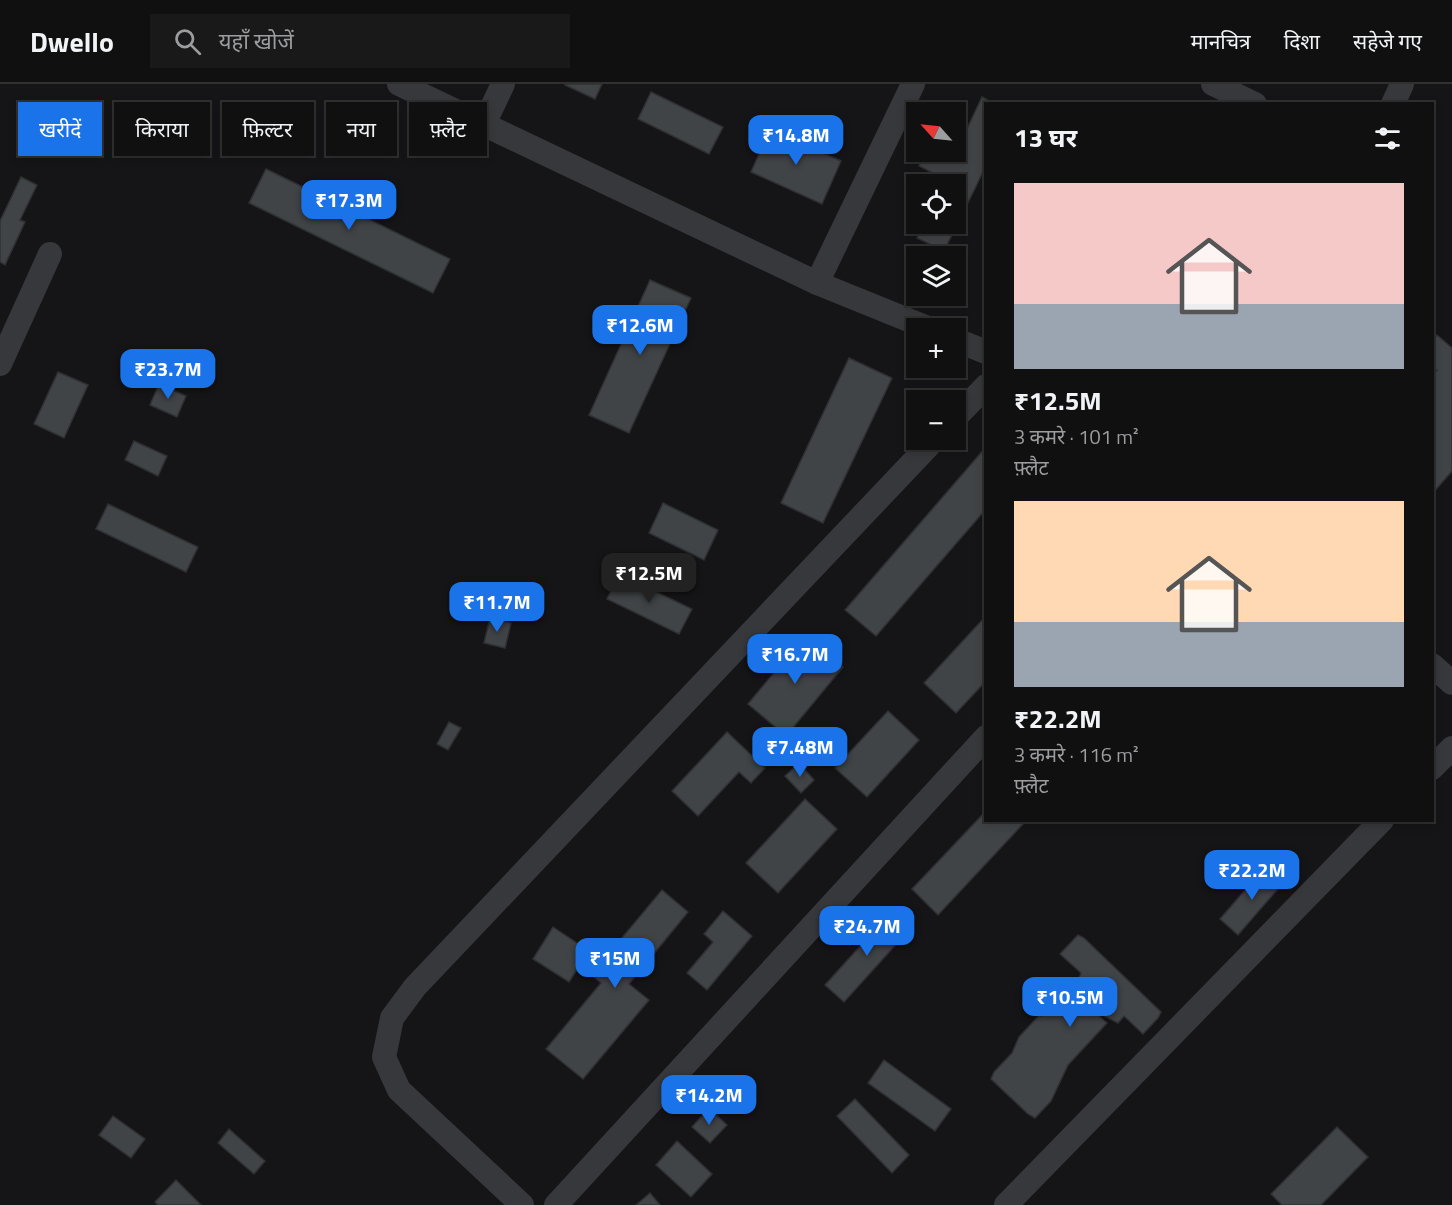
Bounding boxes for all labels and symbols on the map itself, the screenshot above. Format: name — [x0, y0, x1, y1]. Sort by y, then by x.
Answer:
north arrow — [906, 102, 966, 162]
pin: ₹14.8M — [747, 115, 845, 166]
pin: ₹17.3M — [300, 180, 398, 231]
pin: ₹12.6M — [591, 305, 689, 356]
pin: ₹23.7M — [119, 349, 217, 400]
pin: ₹12.5M — [600, 553, 698, 604]
pin: ₹11.7M — [448, 582, 546, 633]
pin: ₹16.7M — [746, 634, 844, 685]
pin: ₹7.48M — [751, 727, 849, 778]
pin: ₹22.2M — [1203, 850, 1301, 901]
pin: ₹24.7M — [818, 906, 916, 957]
pin: ₹15M — [579, 938, 651, 989]
pin: ₹10.5M — [1021, 977, 1119, 1028]
pin: ₹14.2M — [660, 1075, 758, 1126]

